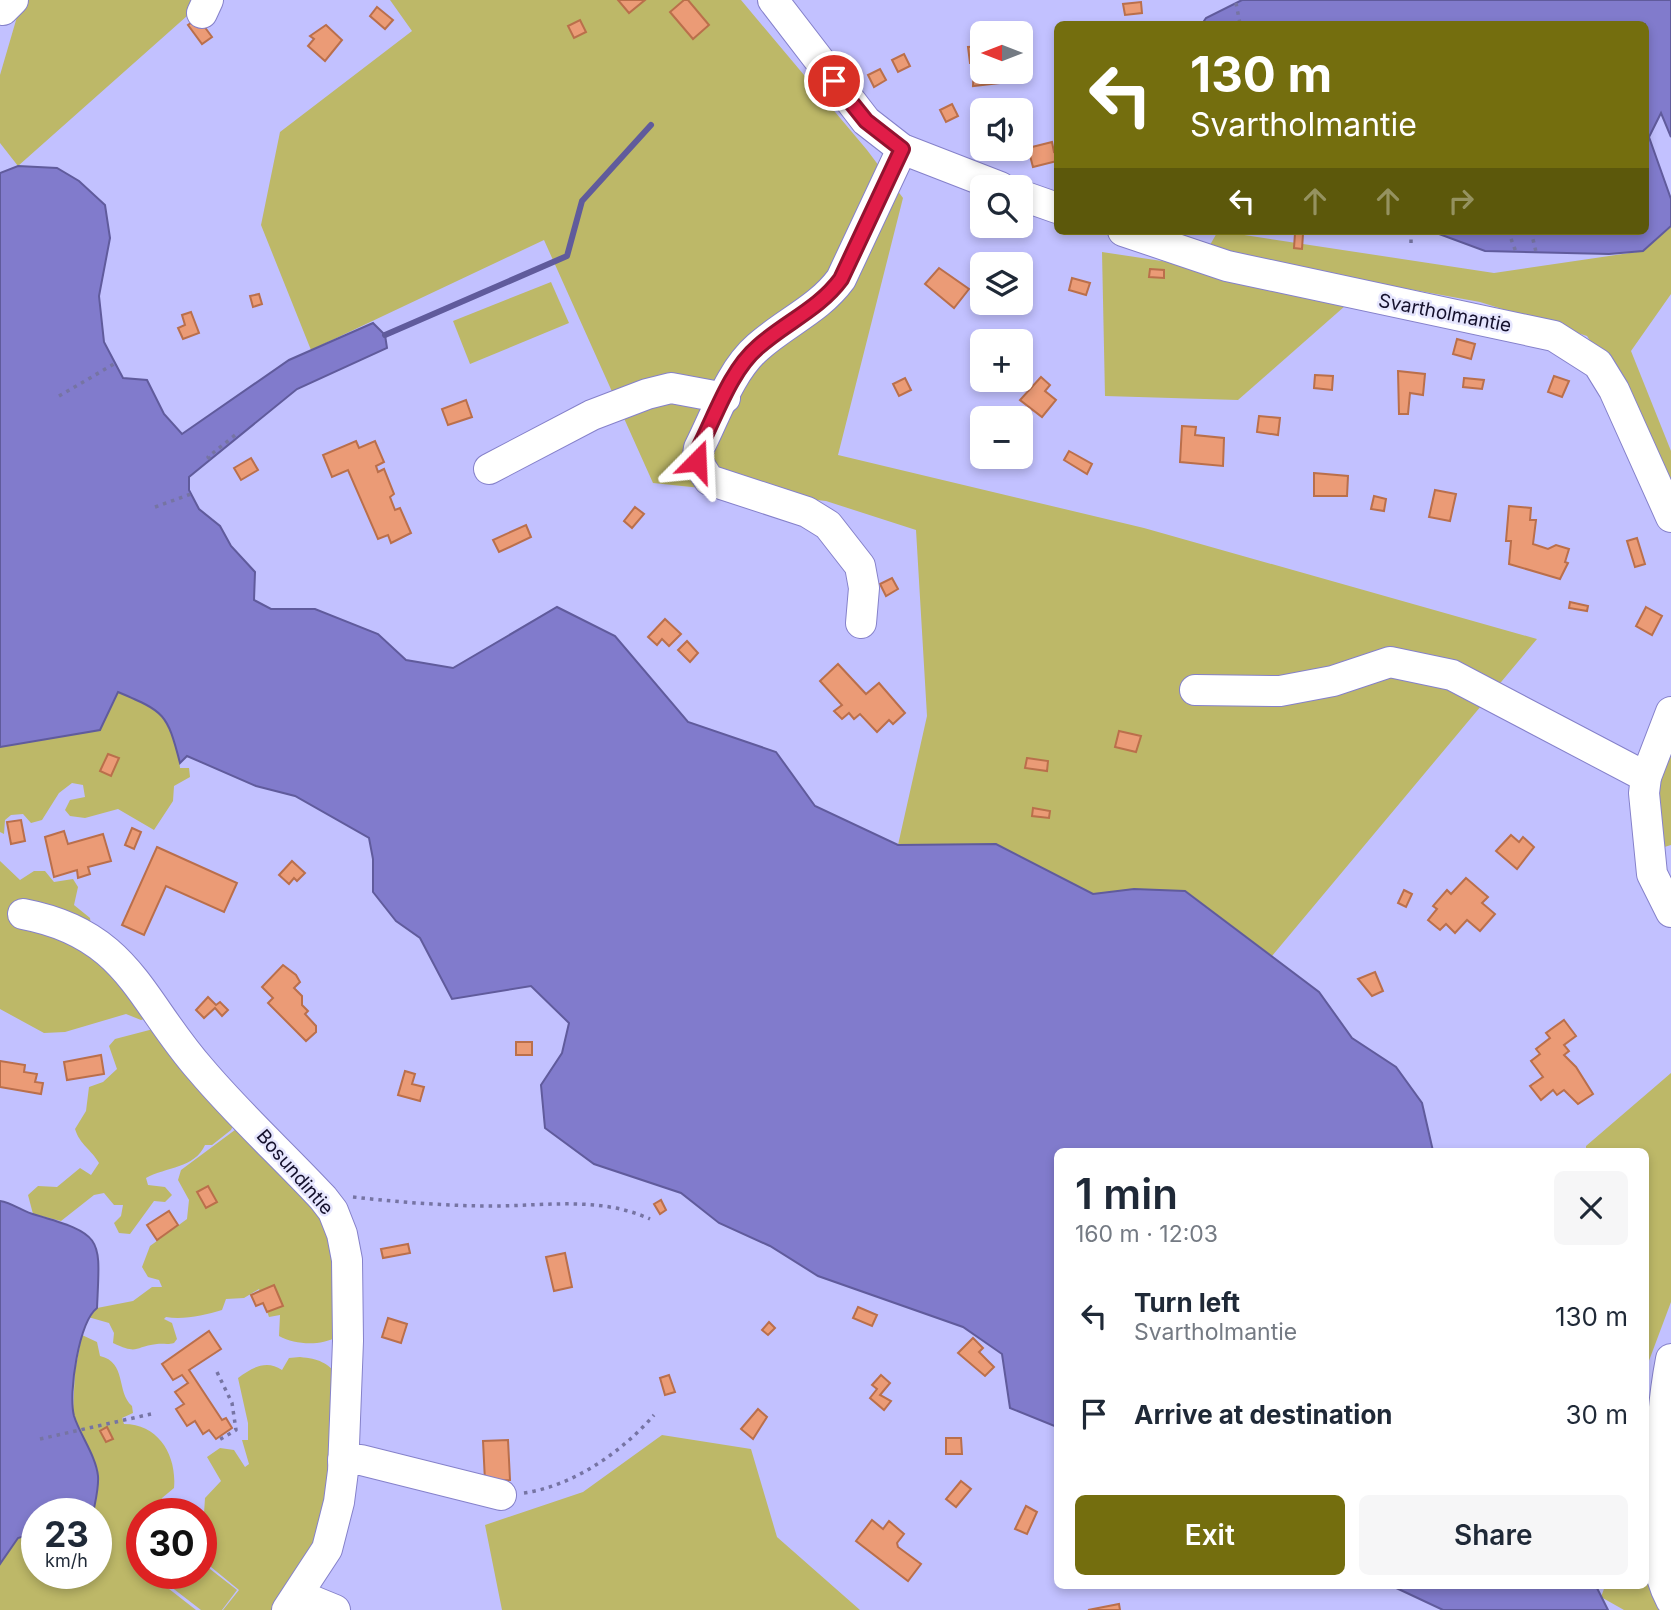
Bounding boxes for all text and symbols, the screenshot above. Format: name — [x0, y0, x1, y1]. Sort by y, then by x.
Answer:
north arrow — [970, 21, 1032, 84]
map controls — [970, 21, 1033, 469]
text: 130 m — [1190, 45, 1332, 104]
icon: left — [1075, 49, 1166, 140]
pin — [804, 51, 864, 111]
icon: arrive — [815, 62, 853, 100]
button: sound — [970, 98, 1033, 161]
text: Svartholmantie — [1190, 105, 1417, 144]
button: search — [970, 175, 1033, 238]
icon: left — [1223, 182, 1261, 220]
icon: ahead — [1296, 182, 1334, 220]
icon: ahead — [1369, 182, 1407, 220]
icon: right — [1442, 182, 1480, 220]
button: layers — [970, 252, 1033, 315]
street label: Svartholmantie — [1377, 289, 1513, 337]
button: + — [970, 329, 1033, 392]
button: − — [970, 406, 1033, 469]
position arrow — [660, 424, 734, 498]
street label: Bosundintie — [252, 1125, 338, 1219]
text: 1 min — [1075, 1168, 1178, 1219]
button: close — [1554, 1171, 1628, 1245]
text: 160 m · 12:03 — [1075, 1220, 1218, 1248]
text: Turn left — [1134, 1287, 1240, 1318]
icon: left — [1075, 1297, 1113, 1335]
text: 130 m — [1555, 1301, 1628, 1332]
text: Svartholmantie — [1134, 1318, 1297, 1346]
icon: arrive — [1075, 1395, 1113, 1433]
text: Arrive at destination — [1134, 1399, 1393, 1430]
text: 30 m — [1565, 1399, 1628, 1430]
button: Exit — [1075, 1495, 1345, 1575]
button: Share — [1359, 1495, 1628, 1575]
speed limit sign: 30 — [126, 1498, 217, 1589]
text: 23 — [44, 1513, 89, 1555]
text: km/h — [45, 1550, 88, 1571]

